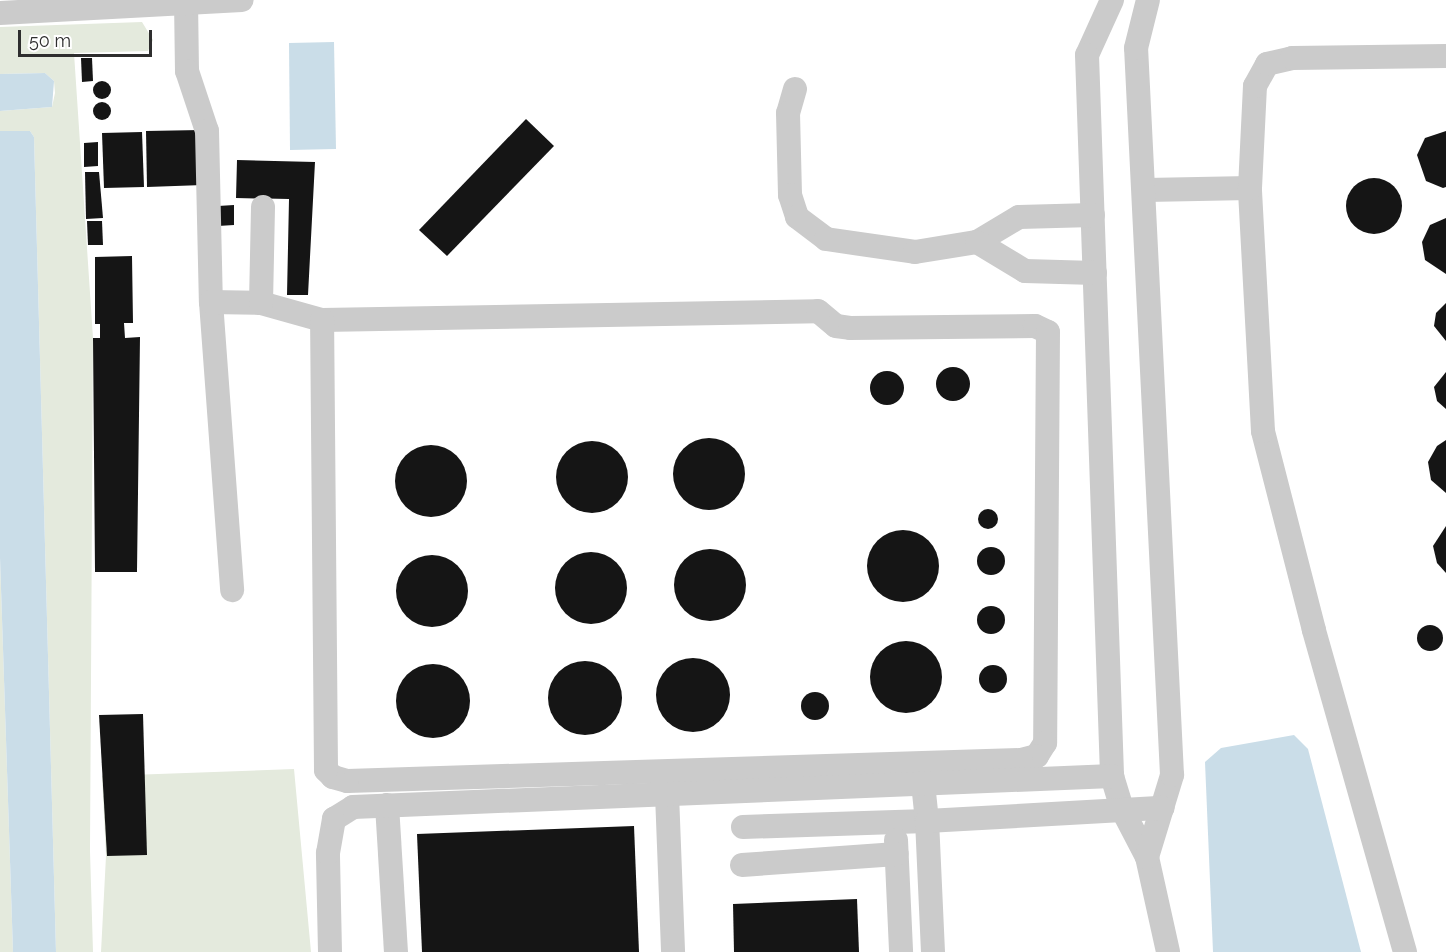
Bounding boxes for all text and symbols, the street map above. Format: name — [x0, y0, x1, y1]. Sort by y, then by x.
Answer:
scale bar — [21, 18, 154, 56]
text: 50 m — [29, 30, 71, 51]

